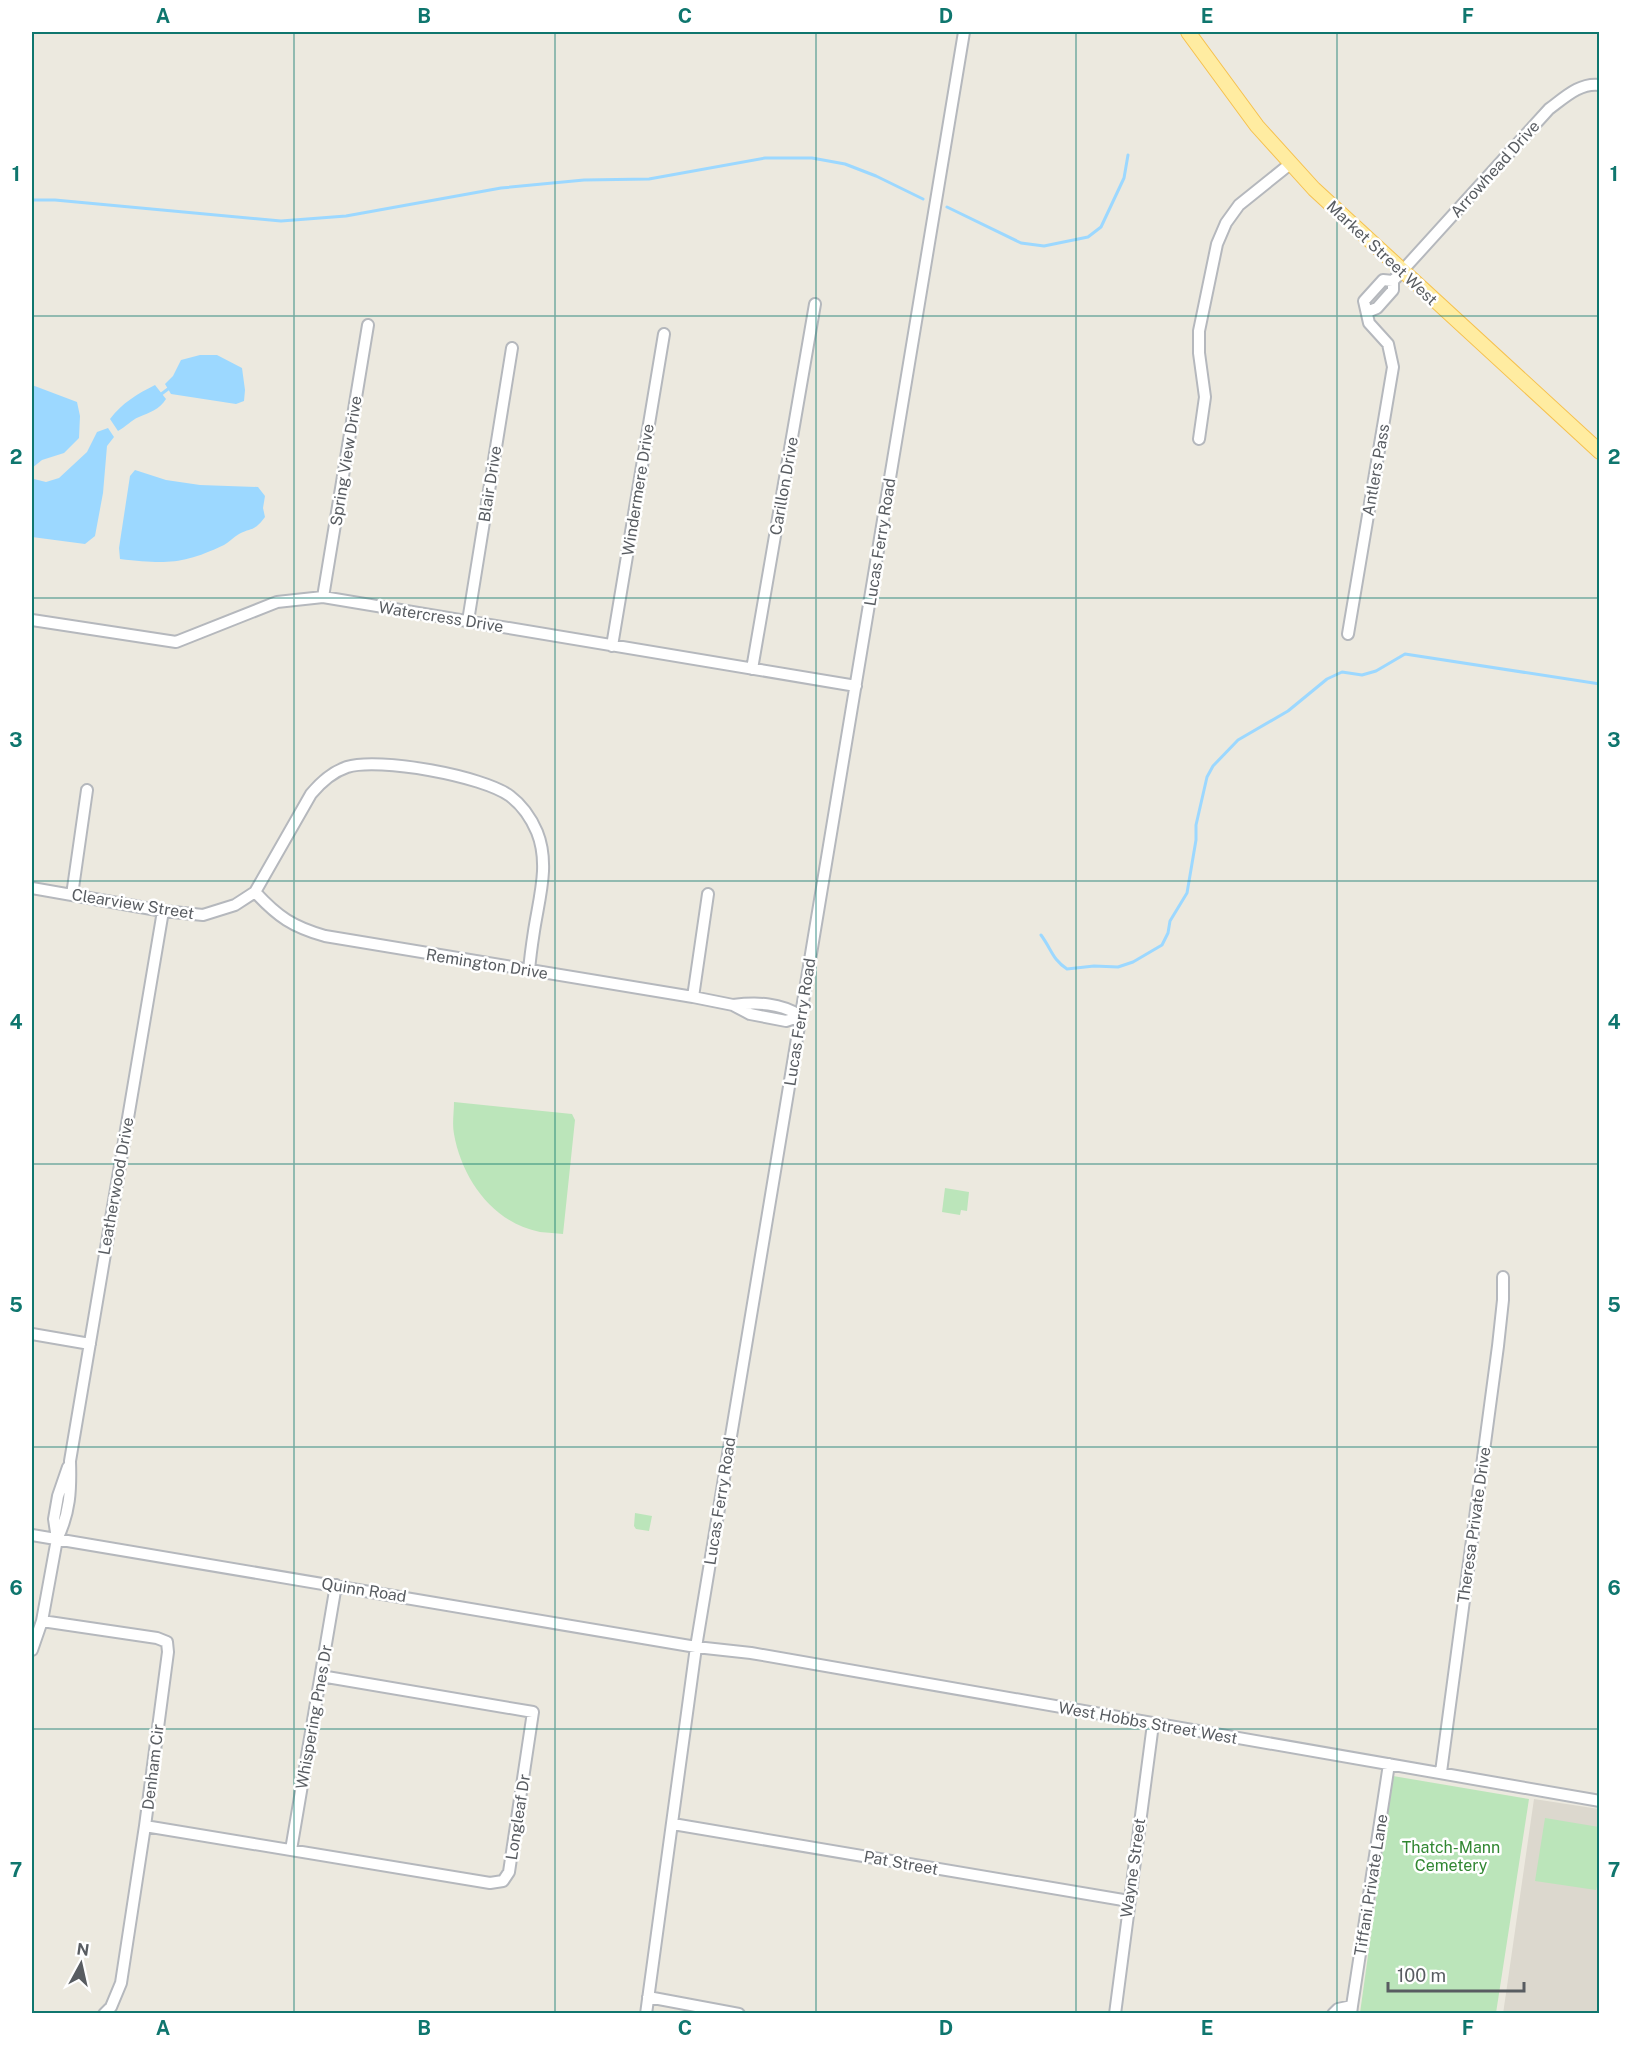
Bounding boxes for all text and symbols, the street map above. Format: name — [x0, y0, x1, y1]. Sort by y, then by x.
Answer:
text: A — [156, 4, 170, 28]
text: B — [417, 4, 431, 28]
text: C — [678, 4, 692, 28]
text: D — [939, 4, 953, 28]
text: E — [1201, 4, 1213, 28]
text: F — [1462, 4, 1474, 28]
street label: Arrowhead Drive — [1446, 117, 1544, 221]
text: 1 — [12, 162, 20, 186]
text: 1 — [1610, 162, 1618, 186]
street label: Market Street West — [1323, 197, 1441, 309]
street label: Spring View Drive — [326, 395, 366, 527]
street label: Windermere Drive — [618, 423, 658, 557]
street label: Antlers Pass — [1359, 423, 1393, 517]
street label: Carillon Drive — [766, 435, 802, 537]
text: 2 — [10, 445, 22, 469]
street label: Blair Drive — [475, 445, 505, 523]
text: 2 — [1608, 445, 1620, 469]
street label: Lucas Ferry Road — [861, 477, 899, 607]
street label: Watercress Drive — [377, 598, 505, 636]
text: 3 — [9, 728, 23, 752]
text: 3 — [1607, 728, 1621, 752]
street label: Clearview Street — [70, 885, 196, 923]
street label: Remington Drive — [425, 945, 549, 983]
street label: Lucas Ferry Road — [781, 957, 819, 1087]
text: 4 — [9, 1010, 23, 1034]
text: 4 — [1607, 1010, 1621, 1034]
street label: Leatherwood Drive — [95, 1116, 137, 1256]
text: 5 — [9, 1293, 23, 1317]
text: 5 — [1607, 1293, 1621, 1317]
street label: Lucas Ferry Road — [701, 1436, 739, 1566]
street label: Theresa Private Drive — [1454, 1446, 1494, 1604]
street label: Quinn Road — [320, 1574, 408, 1606]
text: 6 — [9, 1576, 23, 1600]
text: 6 — [1607, 1576, 1621, 1600]
street label: Whispering Pnes Dr — [292, 1643, 336, 1791]
street label: West Hobbs Street West — [1057, 1698, 1239, 1748]
street label: Denham Cir — [138, 1723, 168, 1811]
street label: Longleaf Dr — [502, 1773, 534, 1861]
street label: Tiffani Private Lane — [1350, 1813, 1392, 1957]
street label: Wayne Street — [1117, 1817, 1149, 1919]
park label: Thatch-Mann Cemetery — [1402, 1838, 1500, 1875]
street label: Pat Street — [862, 1847, 940, 1879]
text: 7 — [10, 1858, 22, 1882]
text: 7 — [1608, 1858, 1620, 1882]
north arrow — [51, 1934, 111, 1994]
text: N — [75, 1939, 91, 1960]
scale bar — [1388, 1955, 1524, 1993]
text: 100 m — [1397, 1965, 1446, 1986]
text: A — [156, 2016, 170, 2040]
text: B — [417, 2016, 431, 2040]
text: C — [678, 2016, 692, 2040]
text: D — [939, 2016, 953, 2040]
text: E — [1201, 2016, 1213, 2040]
text: F — [1462, 2016, 1474, 2040]

